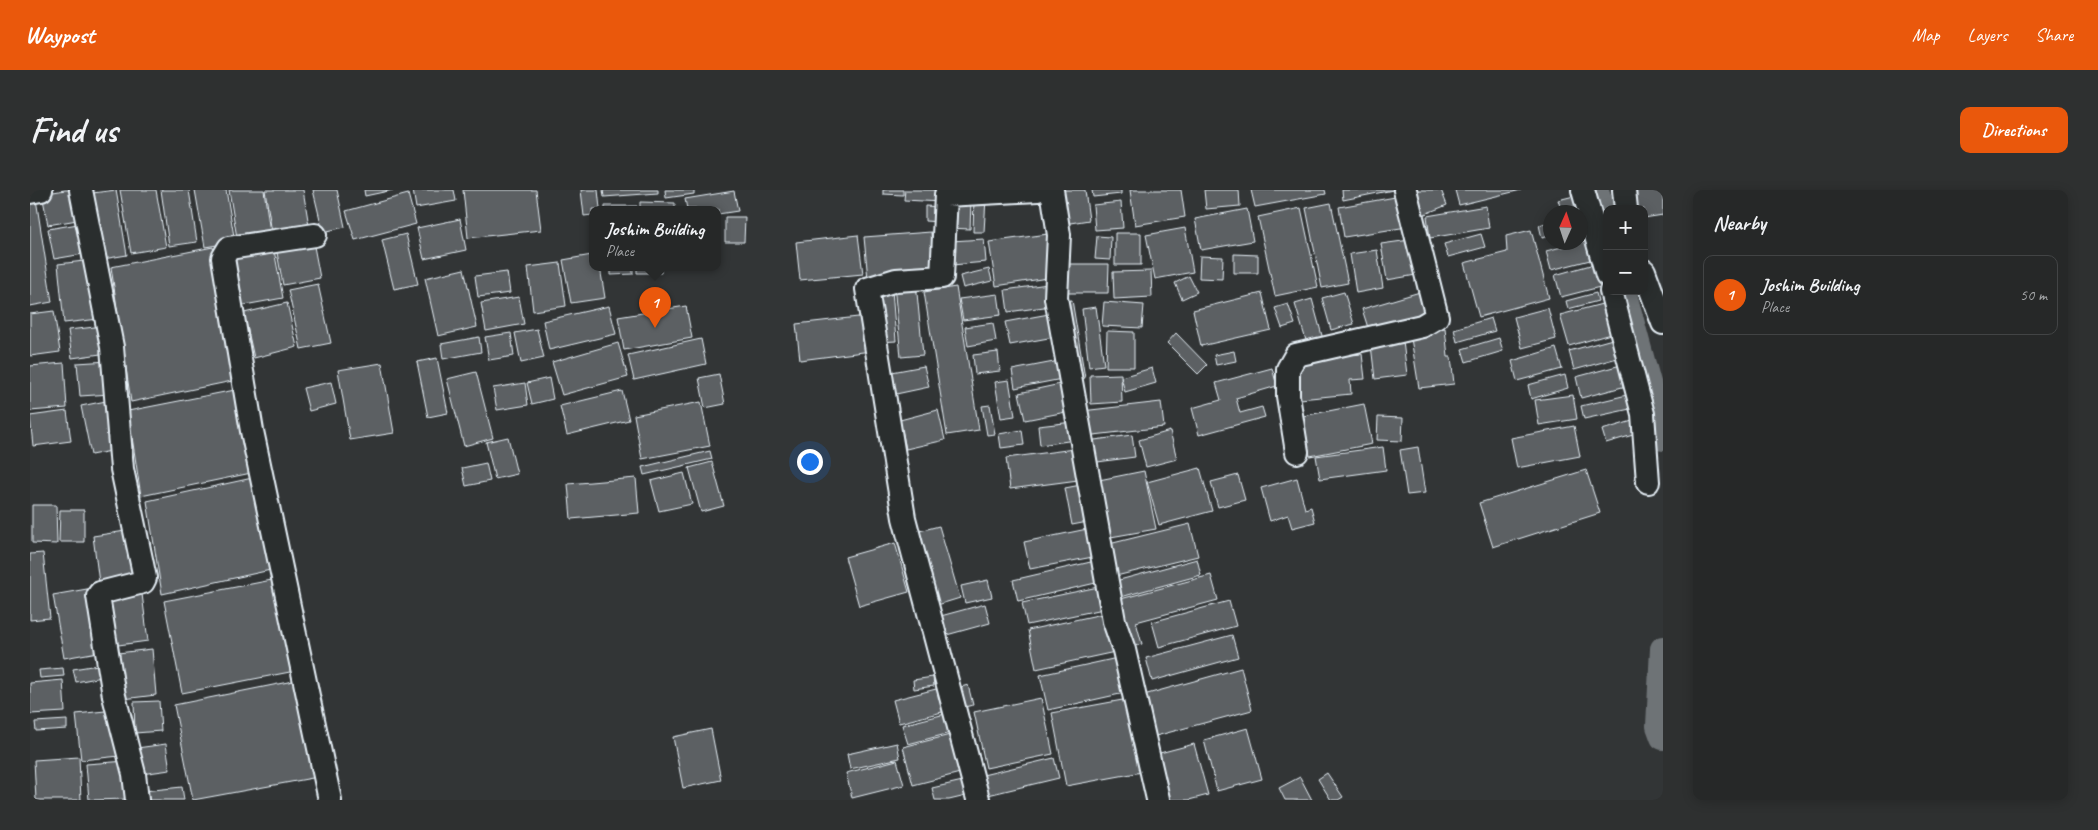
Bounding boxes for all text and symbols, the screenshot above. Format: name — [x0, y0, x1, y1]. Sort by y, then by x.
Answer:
text: Waypost — [25, 20, 95, 50]
text: Map — [1912, 24, 1940, 46]
text: Layers — [1968, 24, 2007, 46]
text: Share — [2035, 24, 2073, 46]
button: Directions — [1960, 107, 2068, 153]
text: Find us — [30, 108, 117, 153]
north arrow — [1543, 205, 1588, 250]
map controls — [1603, 205, 1648, 295]
button: + — [1603, 205, 1648, 250]
popup — [589, 206, 721, 271]
text: Nearby — [1713, 210, 1766, 236]
text: Joshim Building — [606, 217, 704, 241]
text: Place — [606, 241, 634, 261]
button: − — [1603, 250, 1648, 295]
text: Joshim Building — [1761, 273, 1859, 297]
text: 1 — [1726, 285, 1734, 305]
text: 50 m — [2020, 285, 2047, 305]
pin: 1 — [639, 287, 671, 328]
text: Place — [1761, 297, 1789, 317]
your location — [797, 449, 823, 475]

